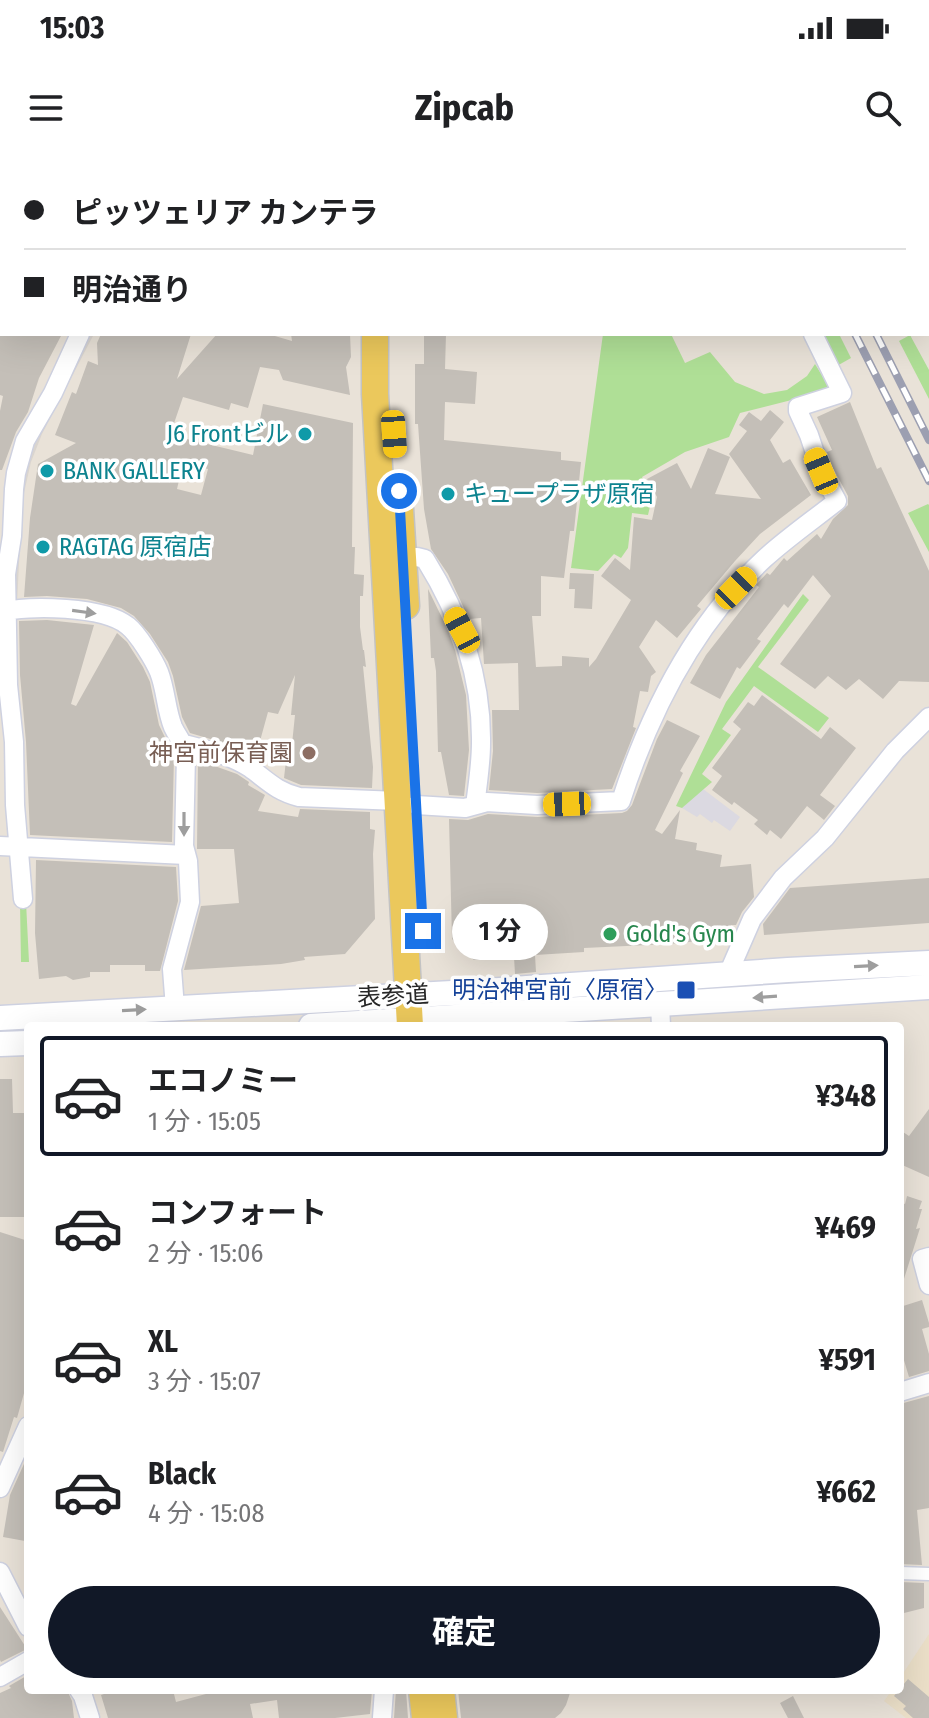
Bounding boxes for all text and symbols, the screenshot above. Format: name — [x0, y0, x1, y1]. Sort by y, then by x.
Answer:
text: 15:03 — [40, 10, 105, 46]
icon: menu — [24, 86, 68, 130]
text: Zipcab — [415, 86, 514, 130]
icon: search — [861, 86, 905, 130]
text: ピッツェリア カンテラ — [72, 195, 378, 231]
text: 明治通り — [72, 272, 192, 308]
car — [380, 409, 408, 459]
place label: J6 Frontビル — [166, 420, 289, 448]
marker: J6 Frontビル — [296, 425, 314, 443]
car — [801, 444, 841, 498]
place label: BANK GALLERY — [63, 457, 205, 485]
marker: BANK GALLERY — [38, 462, 56, 480]
route start — [381, 473, 417, 509]
place label: キュープラザ原宿 — [464, 480, 655, 508]
marker: キュープラザ原宿 — [439, 485, 457, 503]
place label: RAGTAG 原宿店 — [59, 533, 211, 561]
marker: RAGTAG 原宿店 — [34, 538, 52, 556]
car — [711, 562, 761, 614]
car — [440, 603, 484, 657]
one-way arrow — [72, 606, 97, 619]
place label: 神宮前保育園 — [149, 739, 293, 767]
marker: 神宮前保育園 — [300, 744, 318, 762]
car — [543, 791, 591, 817]
one-way arrow — [178, 812, 191, 837]
callout: 1 分 — [451, 903, 547, 959]
route end — [405, 913, 441, 949]
text: 1 分 — [479, 916, 521, 947]
place label: Gold's Gym — [626, 920, 735, 948]
marker: Gold's Gym — [601, 925, 619, 943]
one-way arrow — [854, 960, 879, 973]
place label: 明治神宮前〈原宿〉 — [452, 976, 668, 1004]
marker: 明治神宮前〈原宿〉 — [675, 979, 697, 1001]
street label: 表参道 — [356, 980, 430, 1012]
one-way arrow — [752, 991, 777, 1004]
one-way arrow — [122, 1003, 147, 1016]
icon: car — [52, 1060, 124, 1132]
text: エコノミー — [148, 1063, 298, 1099]
text: ¥348 — [815, 1078, 876, 1114]
text: 1 分 · 15:05 — [148, 1106, 261, 1137]
icon: car — [52, 1192, 124, 1264]
text: コンフォート — [148, 1195, 327, 1231]
text: ¥469 — [815, 1210, 876, 1246]
text: 2 分 · 15:06 — [148, 1238, 263, 1269]
icon: car — [52, 1324, 124, 1396]
text: XL — [148, 1324, 178, 1360]
text: ¥591 — [819, 1342, 876, 1378]
text: 3 分 · 15:07 — [148, 1366, 261, 1397]
icon: car — [52, 1456, 124, 1528]
text: Black — [148, 1456, 216, 1492]
text: ¥662 — [816, 1474, 876, 1510]
text: 4 分 · 15:08 — [148, 1498, 265, 1529]
button: 確定 — [48, 1586, 880, 1678]

